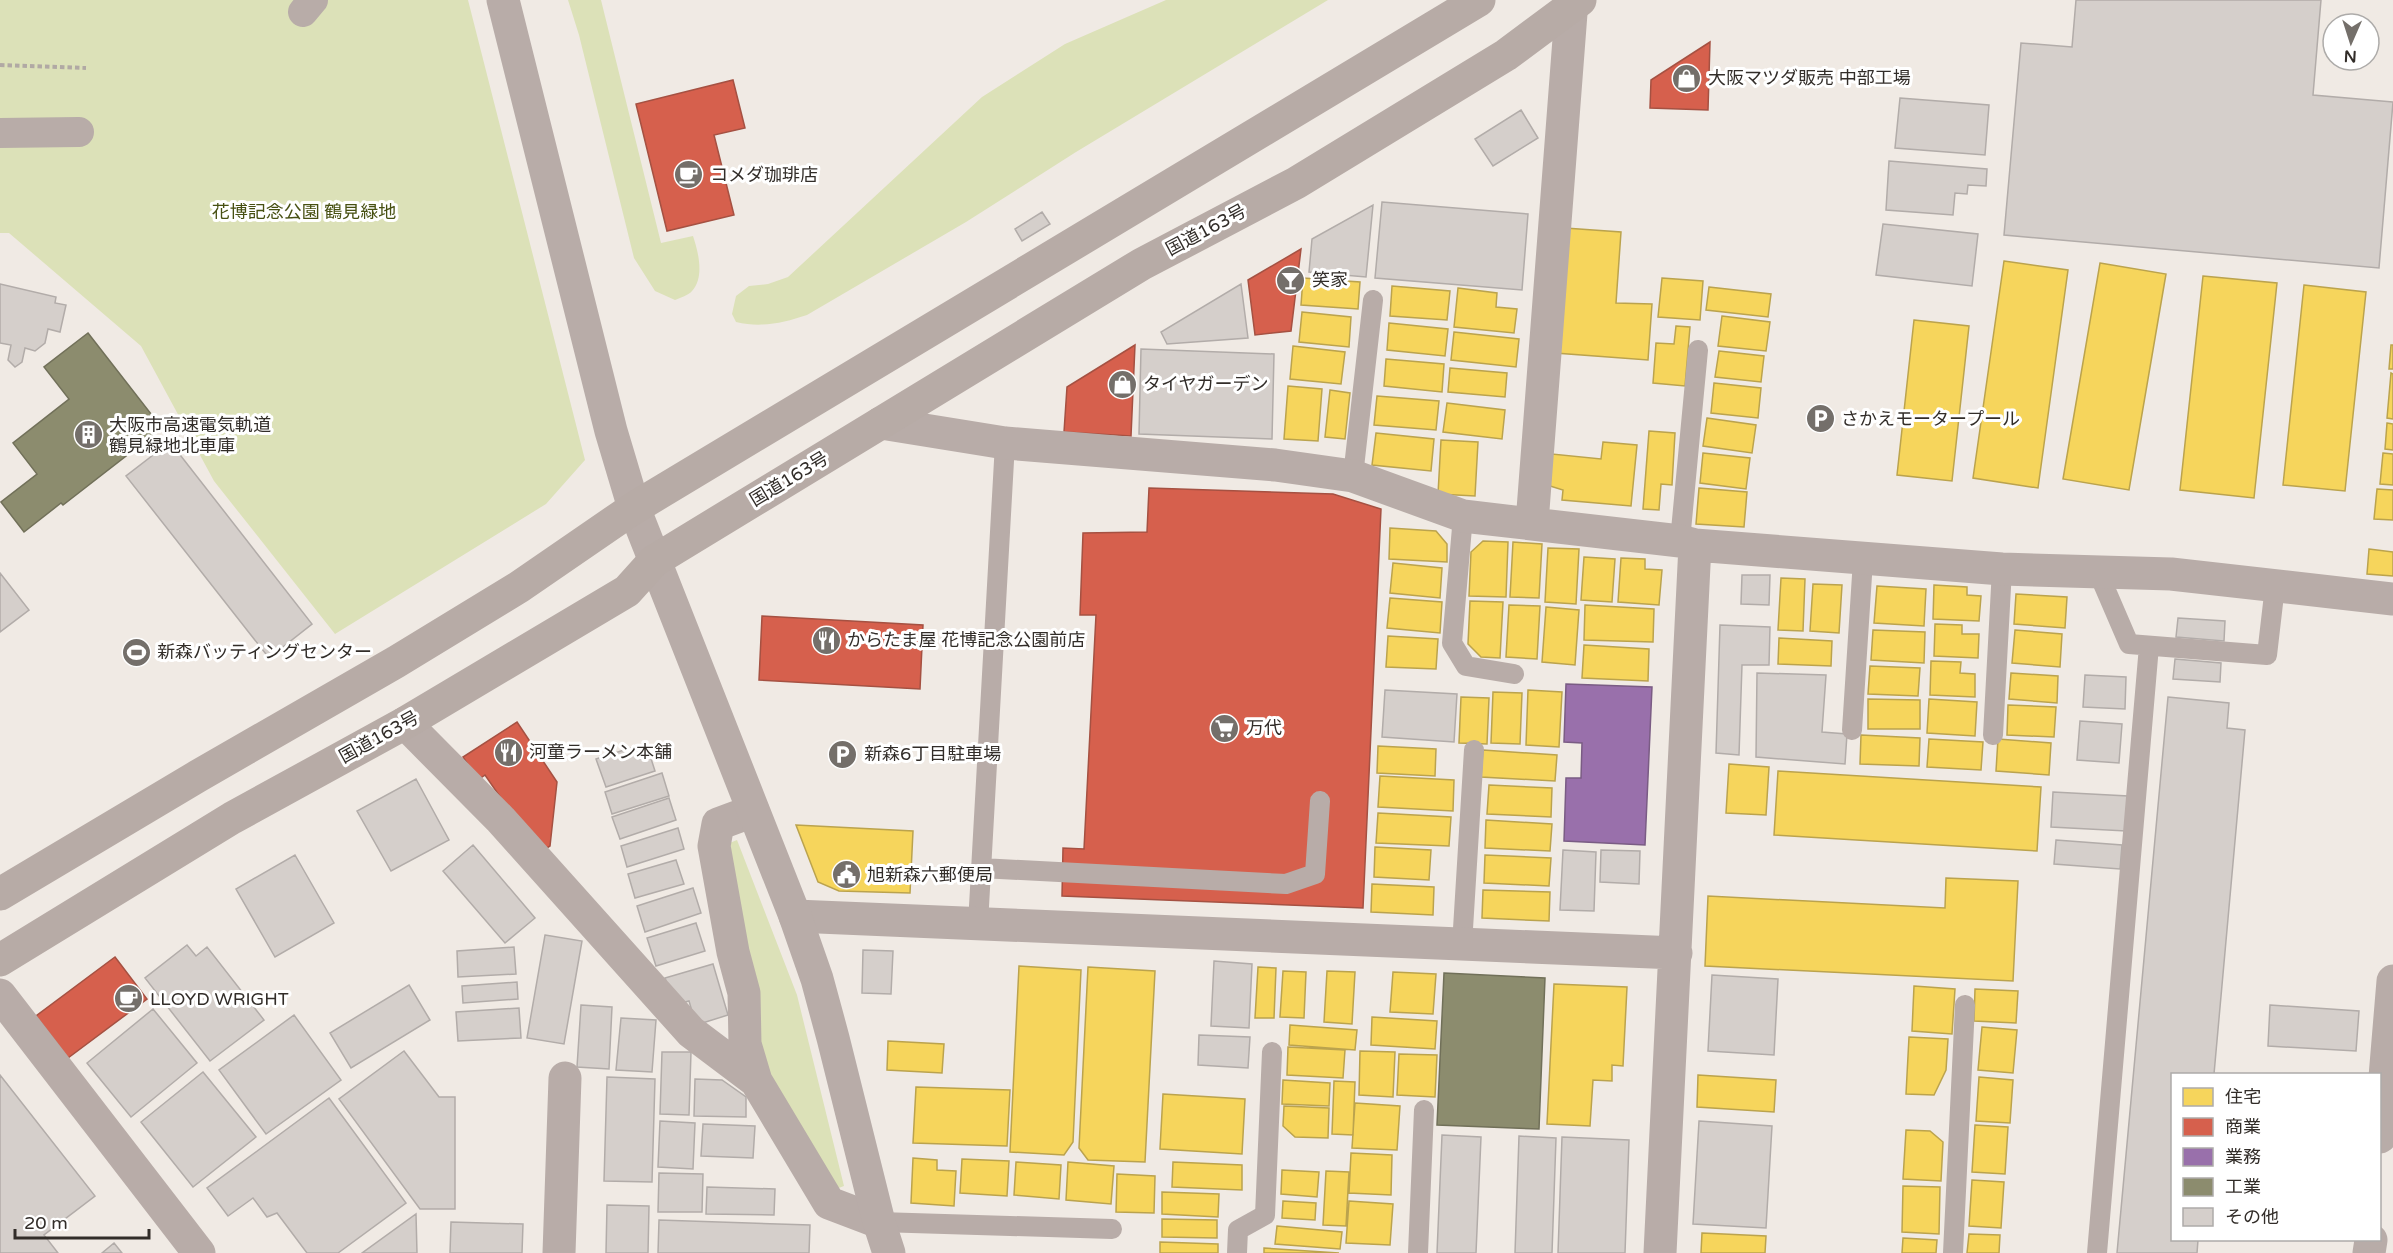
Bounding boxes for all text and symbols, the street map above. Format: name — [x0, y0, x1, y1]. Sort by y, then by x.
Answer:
north arrow — [2321, 12, 2381, 72]
text: N — [2343, 46, 2357, 66]
shop icon: 大阪マツダ販売 中部工場 — [1671, 62, 1703, 94]
place label: 大阪マツダ販売 中部工場 — [1708, 67, 1911, 89]
cafe icon: コメダ珈琲店 — [673, 159, 705, 191]
place label: コメダ珈琲店 — [710, 164, 818, 186]
street label: 国道163号 — [1162, 200, 1250, 260]
park label: 花博記念公園 鶴見緑地 — [212, 201, 396, 223]
bar icon: 笑家 — [1275, 264, 1307, 296]
place label: 笑家 — [1312, 269, 1348, 291]
shop icon: タイヤガーデン — [1106, 368, 1138, 400]
place label: タイヤガーデン — [1143, 373, 1268, 395]
parking icon: さかえモータープール — [1804, 403, 1836, 435]
place label: さかえモータープール — [1841, 408, 2020, 430]
place label: 大阪市高速電気軌道 鶴見緑地北車庫 — [109, 414, 271, 457]
building icon: 大阪市高速電気軌道 鶴見緑地北車庫 — [72, 419, 104, 451]
street label: 国道163号 — [746, 447, 832, 511]
restaurant icon: からたま屋 花博記念公園前店 — [810, 624, 842, 656]
place label: からたま屋 花博記念公園前店 — [847, 629, 1085, 651]
sports icon: 新森バッティングセンター — [120, 636, 152, 668]
place label: 新森バッティングセンター — [157, 641, 372, 663]
street label: 国道163号 — [335, 706, 423, 768]
supermarket icon: 万代 — [1209, 712, 1241, 744]
place label: 万代 — [1246, 717, 1282, 739]
restaurant icon: 河童ラーメン本舗 — [492, 736, 524, 768]
parking icon: 新森6丁目駐車場 — [827, 738, 859, 770]
place label: 河童ラーメン本舗 — [529, 741, 672, 763]
place label: 新森6丁目駐車場 — [864, 743, 1001, 765]
public building icon: 旭新森六郵便局 — [830, 859, 862, 891]
place label: 旭新森六郵便局 — [867, 864, 993, 886]
cafe icon: LLOYD WRIGHT — [113, 983, 145, 1015]
place label: LLOYD WRIGHT — [150, 988, 289, 1010]
legend — [2171, 1073, 2381, 1241]
text: 住宅 — [2225, 1086, 2261, 1108]
text: 商業 — [2225, 1116, 2261, 1138]
text: 業務 — [2225, 1146, 2261, 1168]
text: 工業 — [2225, 1176, 2261, 1198]
scale bar — [15, 1202, 148, 1240]
text: その他 — [2225, 1206, 2279, 1228]
text: 20 m — [24, 1212, 68, 1234]

